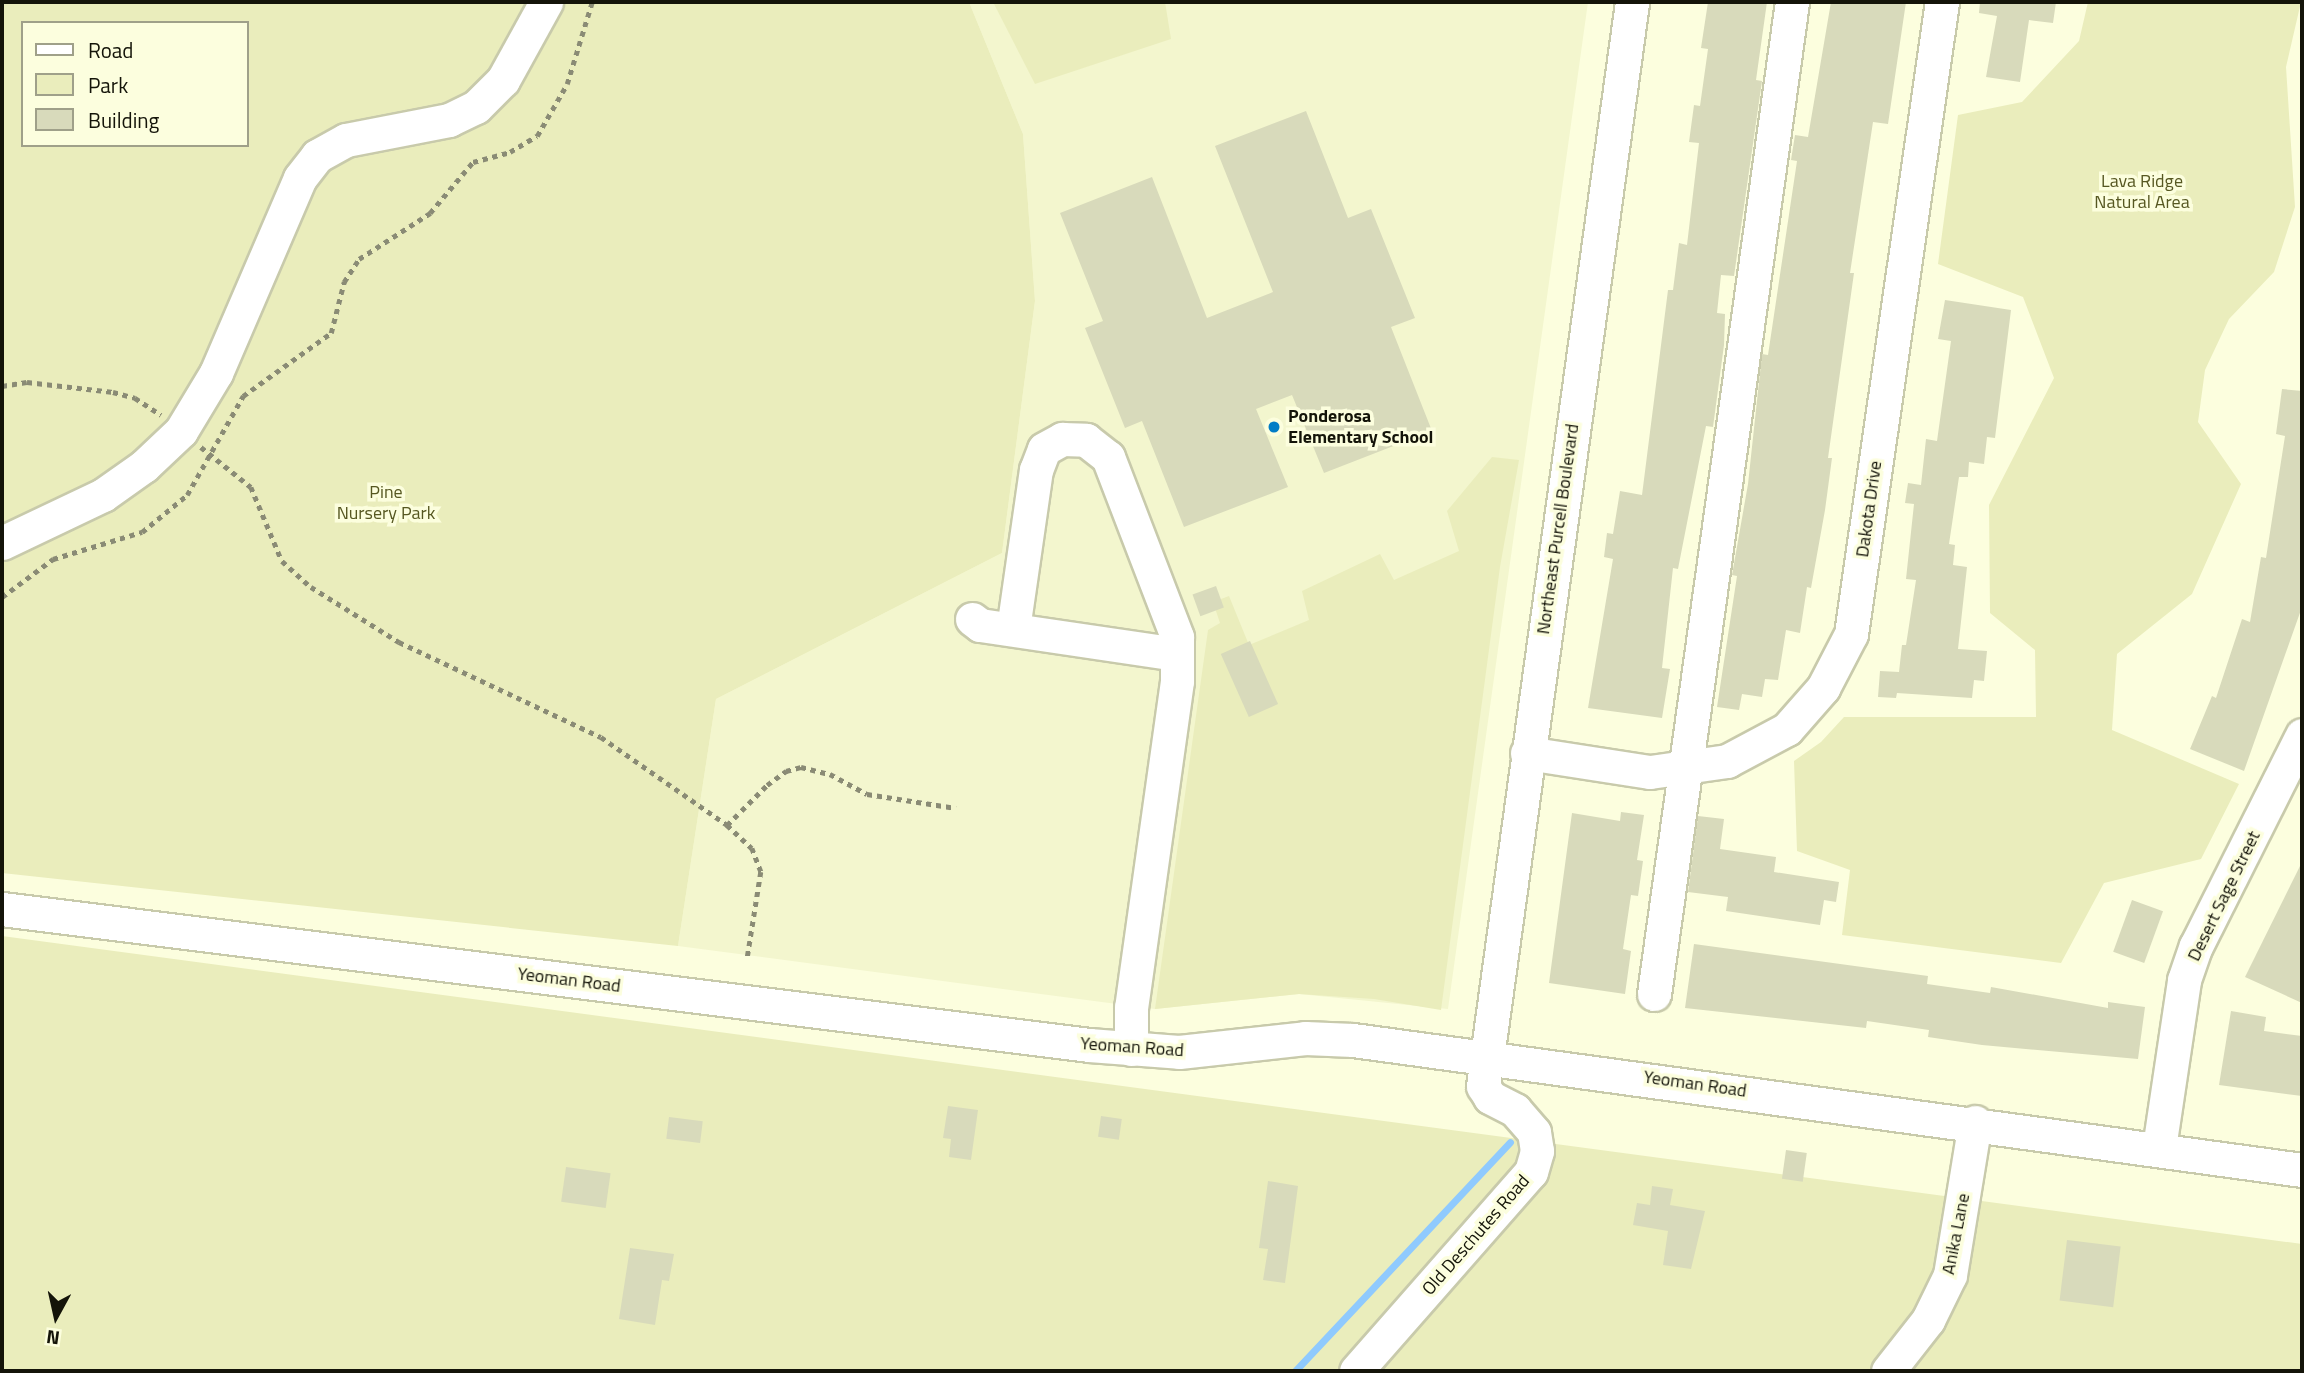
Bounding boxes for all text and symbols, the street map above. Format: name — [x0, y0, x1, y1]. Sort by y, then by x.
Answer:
legend — [21, 21, 248, 147]
text: Road — [88, 34, 133, 66]
text: Park — [88, 69, 128, 101]
text: Building — [88, 104, 159, 136]
park label: Lava Ridge Natural Area — [2094, 171, 2190, 214]
place label: Ponderosa Elementary School — [1288, 406, 1433, 448]
marker: Ponderosa Elementary School — [1266, 419, 1282, 435]
street label: Northeast Purcell Boulevard — [1533, 422, 1583, 636]
street label: Dakota Drive — [1852, 459, 1886, 559]
park label: Pine Nursery Park — [337, 482, 435, 524]
street label: Desert Sage Street — [2183, 827, 2265, 965]
street label: Yeoman Road — [516, 963, 622, 997]
street label: Yeoman Road — [1080, 1033, 1184, 1061]
street label: Yeoman Road — [1642, 1066, 1748, 1102]
street label: Old Deschutes Road — [1418, 1170, 1534, 1300]
street label: Anika Lane — [1938, 1192, 1974, 1276]
north arrow — [21, 1282, 91, 1352]
text: N — [44, 1323, 62, 1354]

